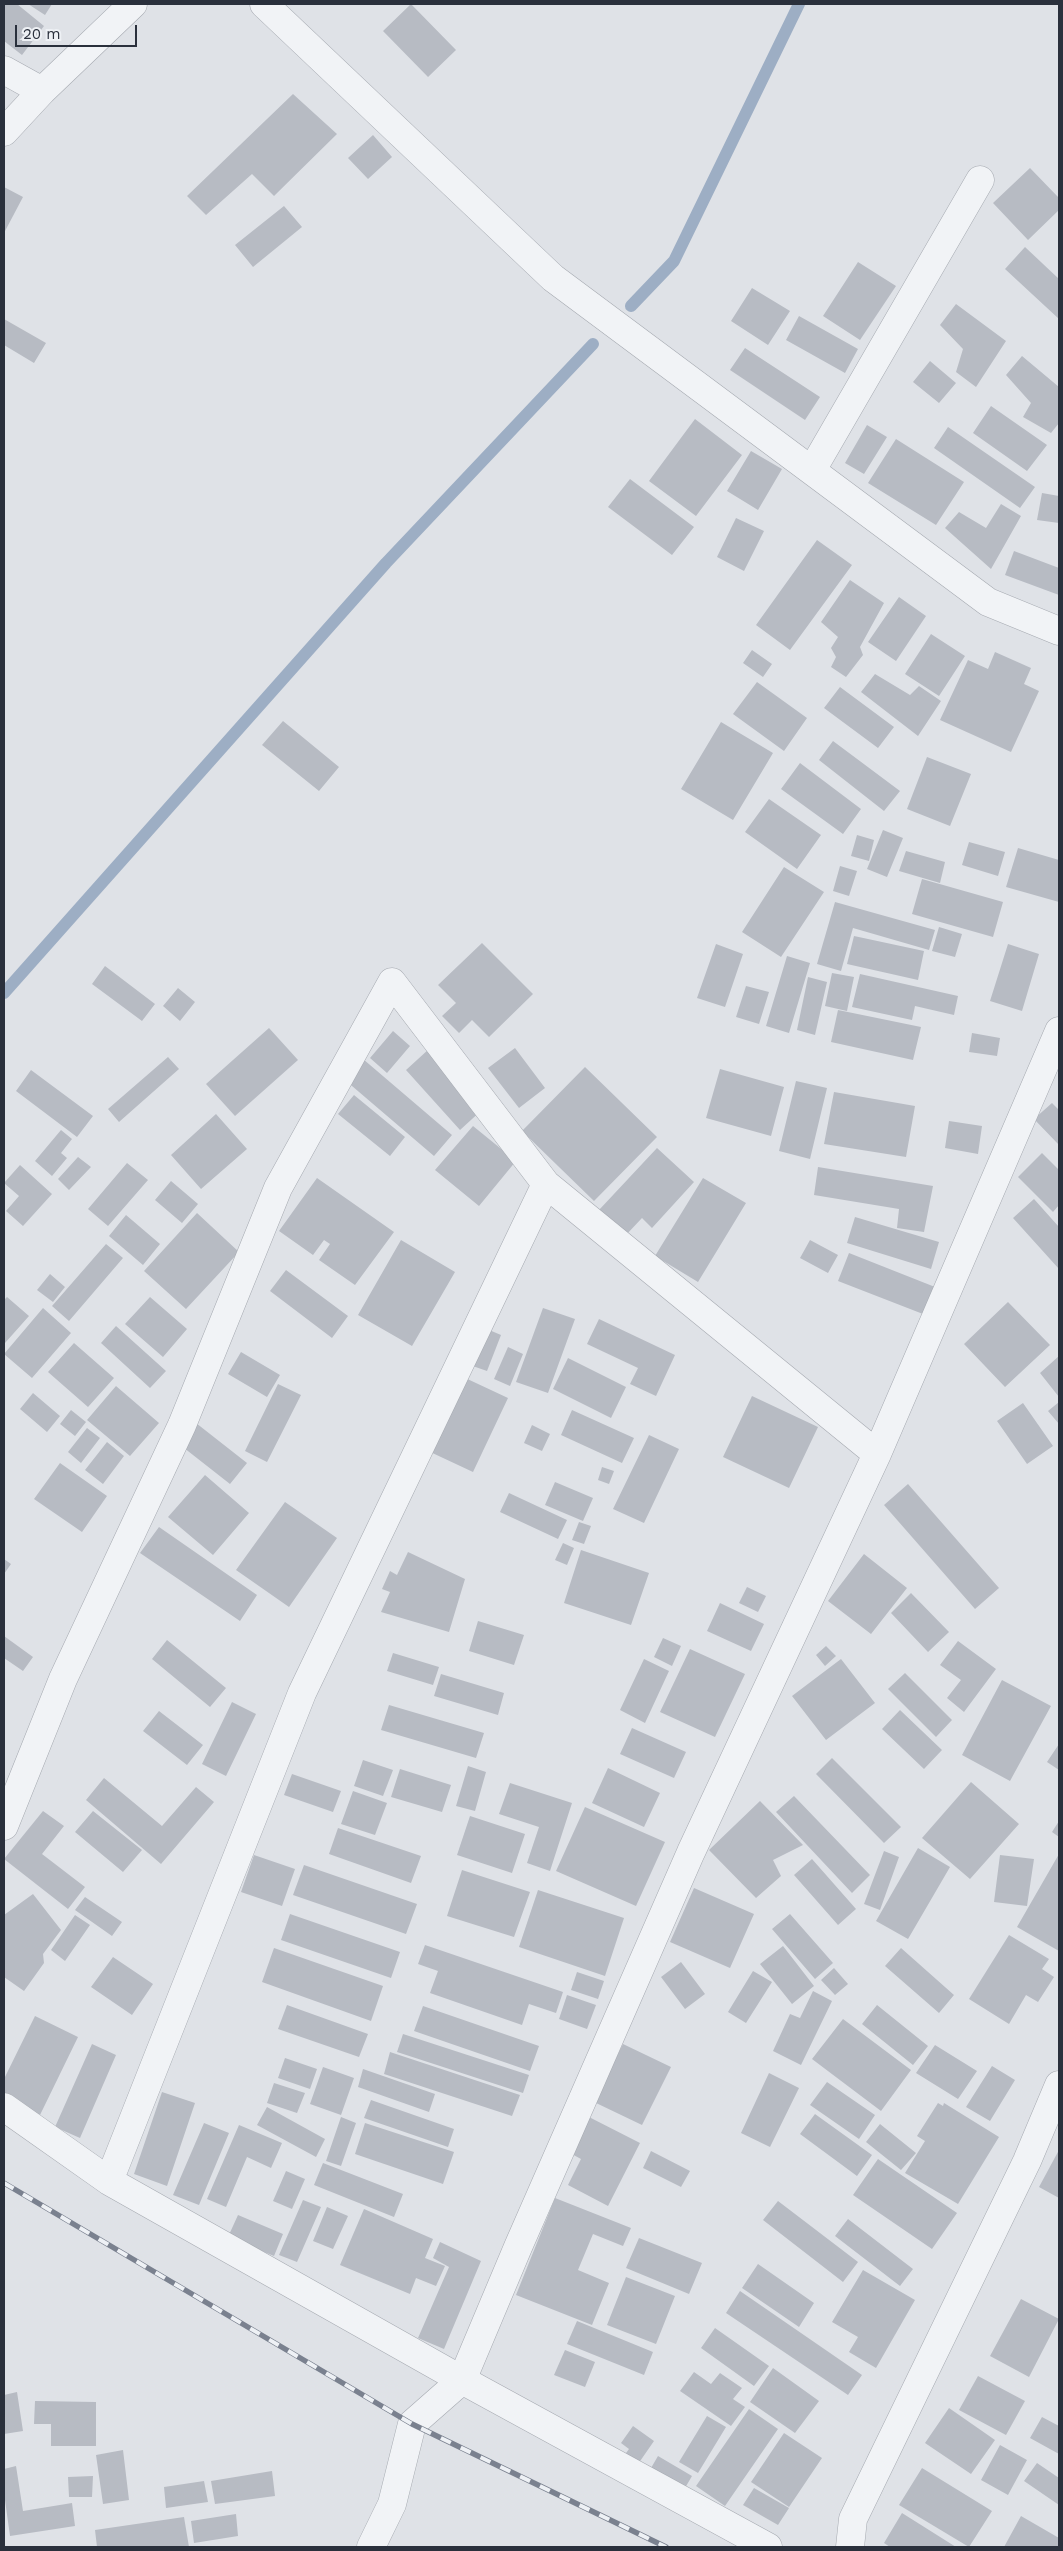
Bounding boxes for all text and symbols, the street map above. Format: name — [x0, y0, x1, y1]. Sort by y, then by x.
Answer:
scale bar — [18, 15, 140, 47]
text: 20 m — [23, 25, 61, 43]

